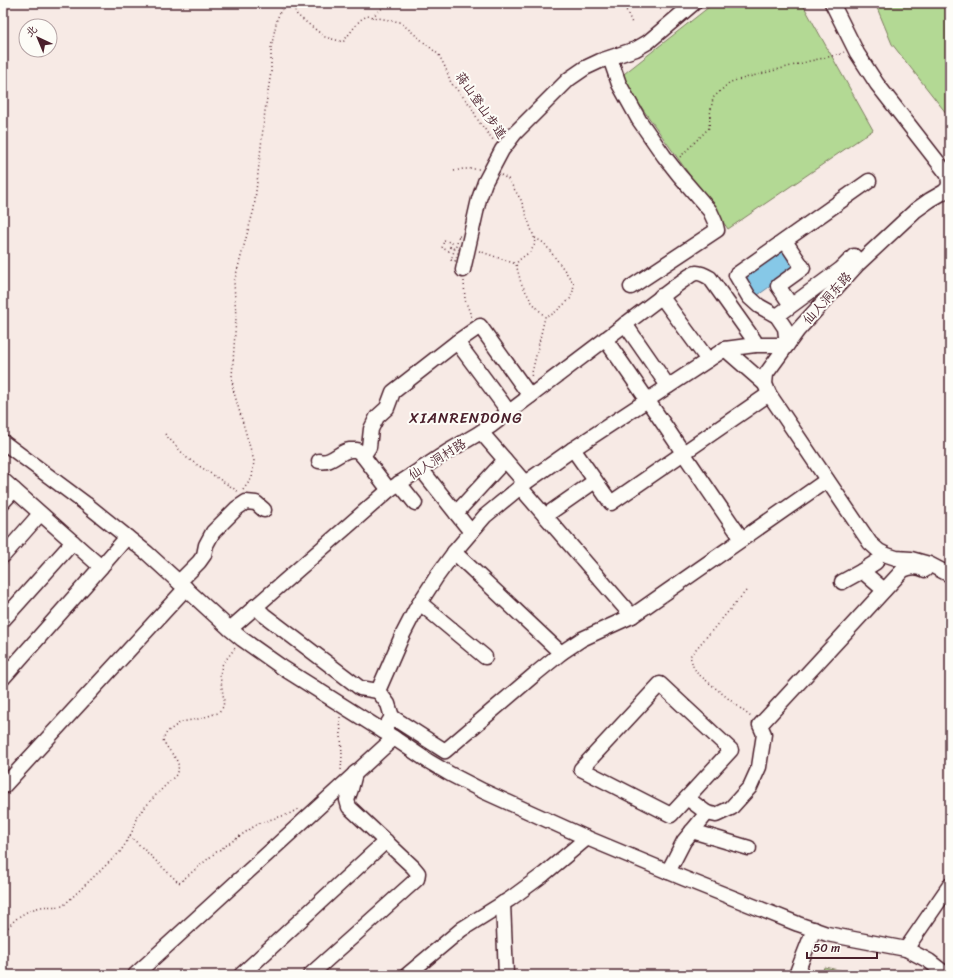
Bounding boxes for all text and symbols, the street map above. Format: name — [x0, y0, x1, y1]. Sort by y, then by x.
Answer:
north arrow — [18, 18, 58, 58]
text: 北 — [21, 21, 42, 42]
street label: 蒋山登山步道 — [449, 66, 513, 144]
street label: 仙人洞东路 — [797, 266, 857, 330]
district label: XIANRENDONG — [408, 405, 523, 431]
street label: 仙人洞村路 — [403, 432, 471, 486]
scale bar — [807, 934, 877, 960]
text: 50 m — [813, 937, 840, 959]

